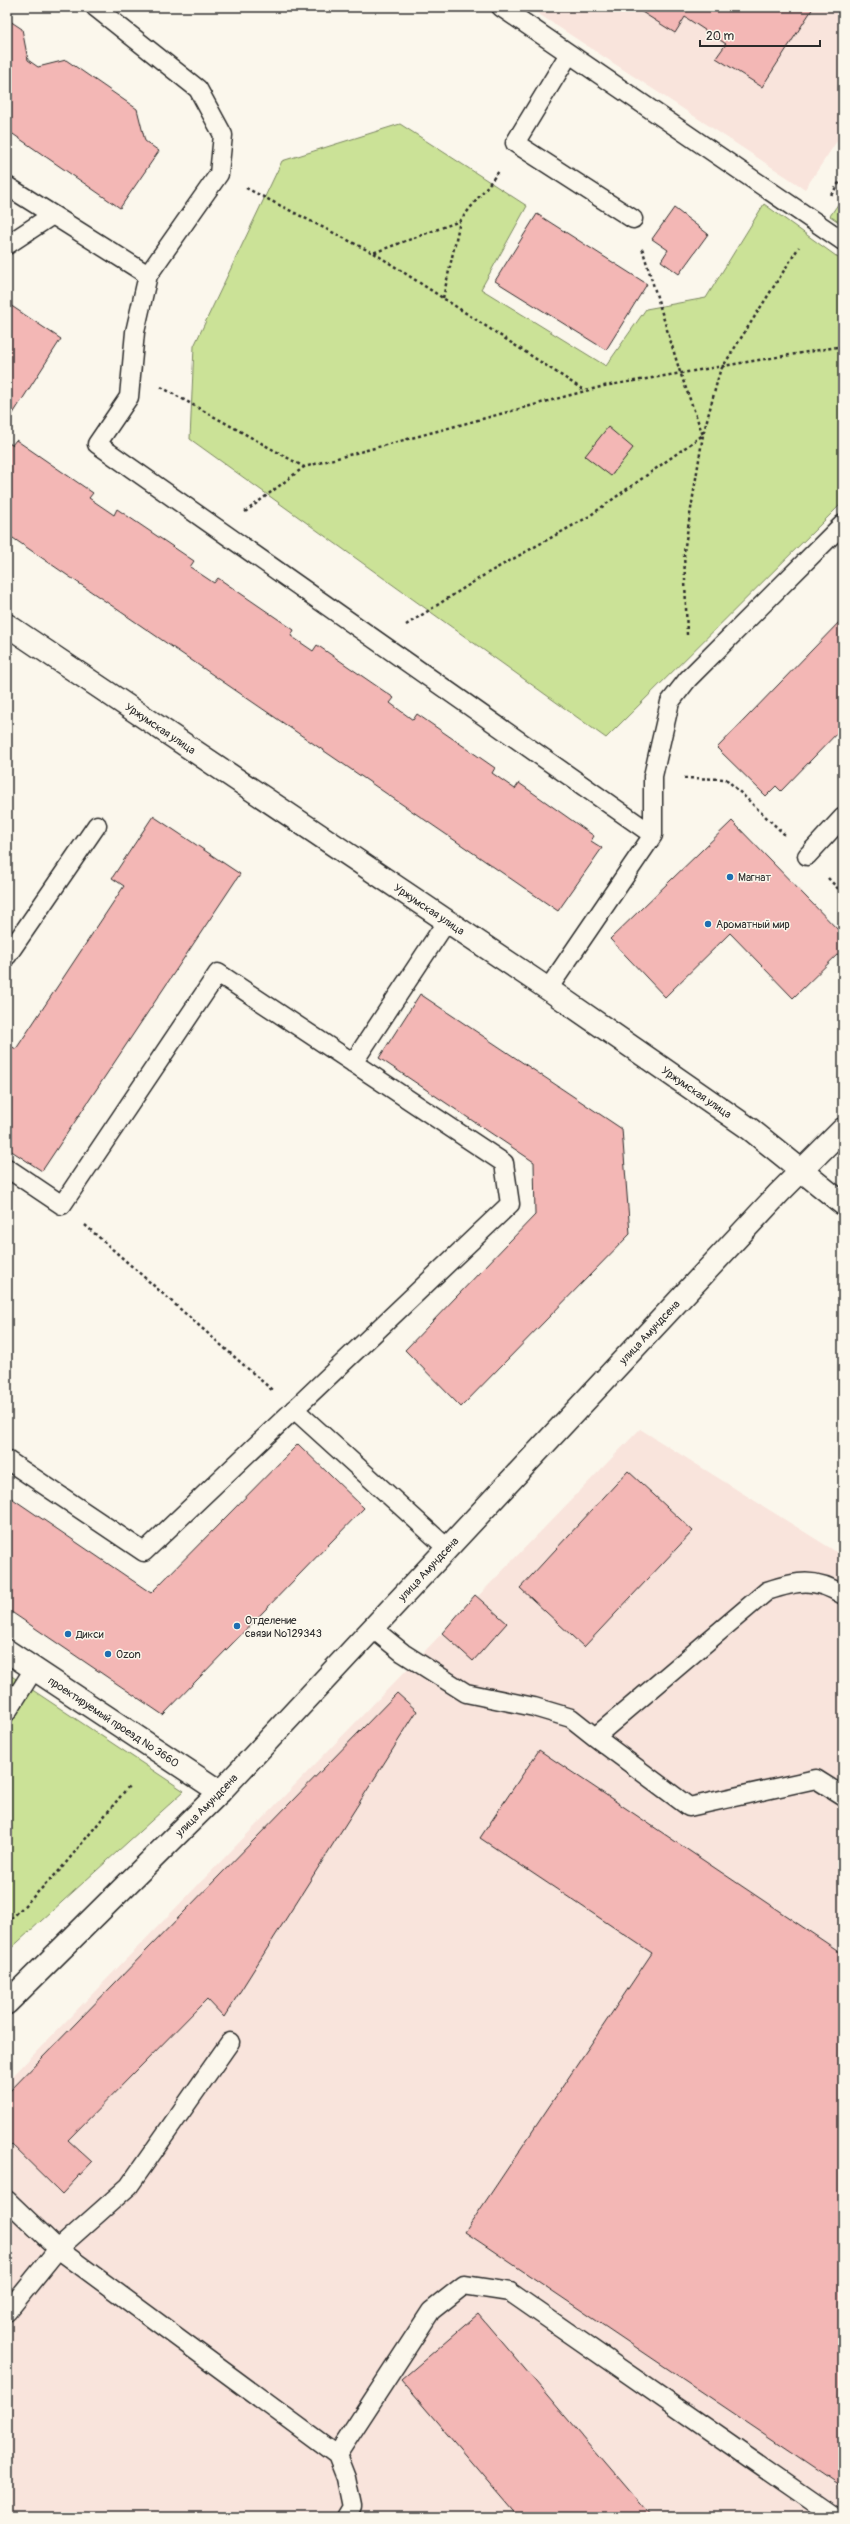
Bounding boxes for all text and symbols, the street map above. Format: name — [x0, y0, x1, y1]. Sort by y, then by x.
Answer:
scale bar — [700, 22, 820, 48]
text: 20 m — [706, 29, 735, 44]
street label: Уржумская улица — [123, 700, 198, 757]
place label: Магнат — [738, 871, 771, 884]
marker: Магнат — [725, 872, 735, 882]
street label: Уржумская улица — [392, 881, 467, 937]
place label: Ароматный мир — [716, 918, 790, 931]
marker: Ароматный мир — [703, 919, 713, 929]
street label: Уржумская улица — [659, 1063, 734, 1121]
street label: улица Амундсена — [616, 1297, 682, 1367]
street label: улица Амундсена — [395, 1534, 461, 1604]
place label: Отделение связи №129343 — [245, 1614, 322, 1640]
marker: Отделение связи №129343 — [232, 1621, 242, 1631]
place label: Дикси — [75, 1628, 104, 1641]
marker: Дикси — [63, 1629, 73, 1639]
place label: Ozon — [116, 1648, 141, 1661]
marker: Ozon — [103, 1649, 113, 1659]
street label: проектируемый проезд № 3660 — [46, 1674, 182, 1770]
street label: улица Амундсена — [172, 1771, 240, 1840]

